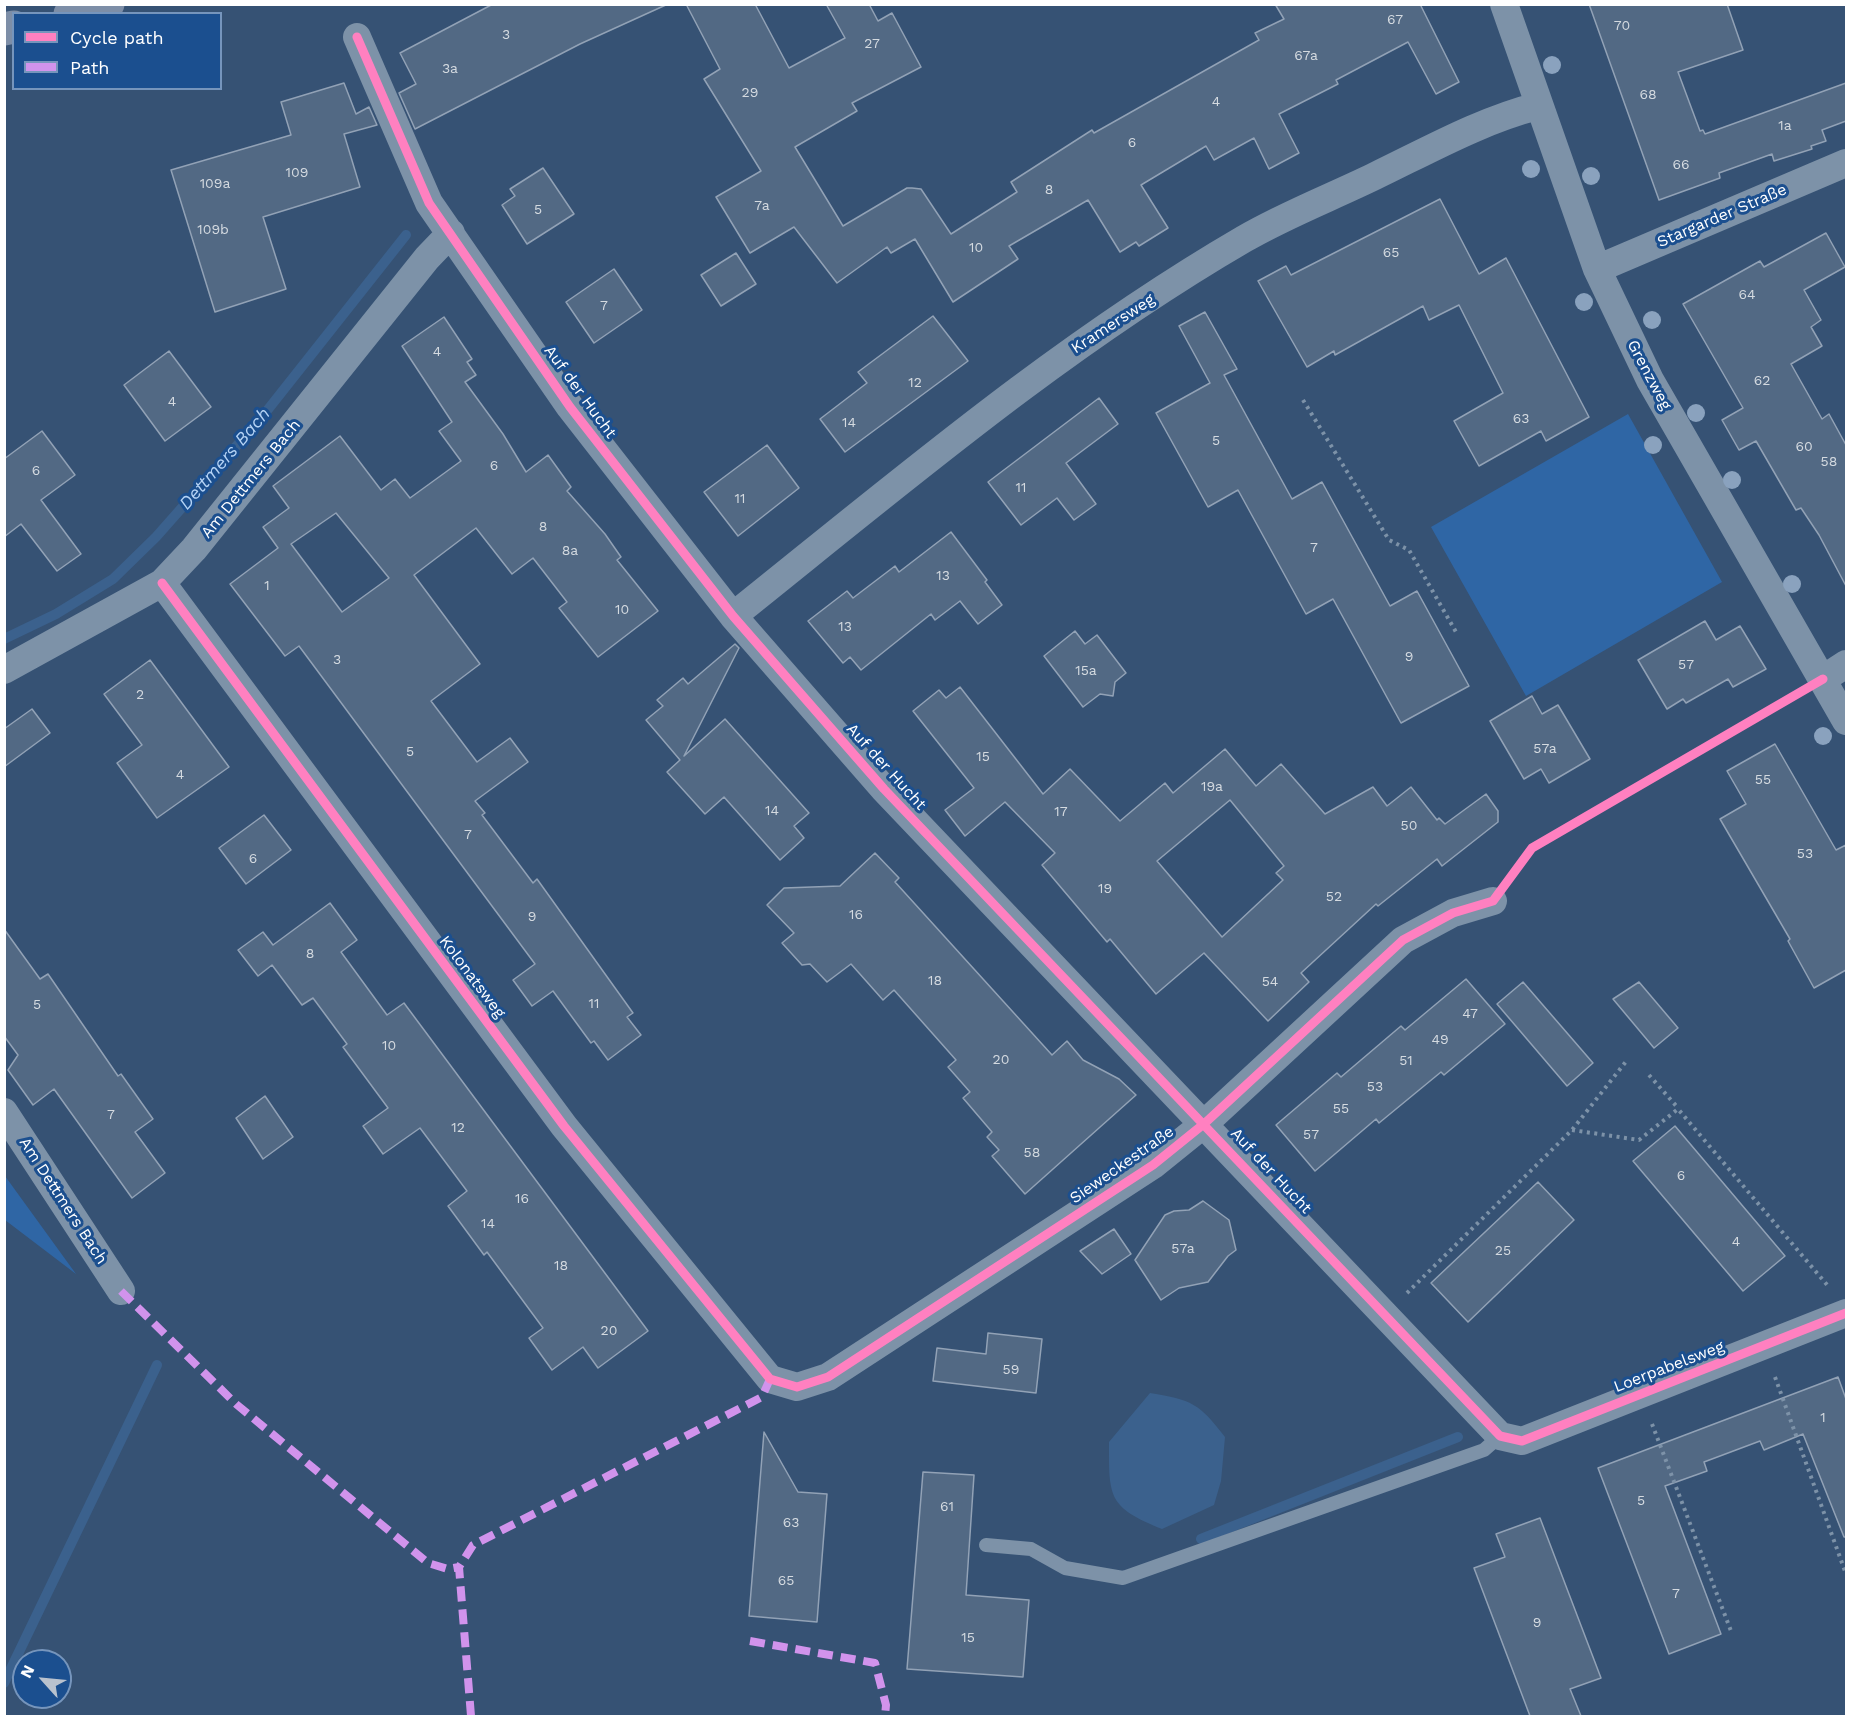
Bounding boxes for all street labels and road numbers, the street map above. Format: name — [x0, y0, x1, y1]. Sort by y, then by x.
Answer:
street label: Stargarder Straße — [1654, 180, 1790, 252]
street label: Kramersweg — [1068, 290, 1158, 358]
street label: Grenzweg — [1623, 337, 1675, 413]
street label: Auf der Hucht — [540, 342, 620, 442]
street label: Am Dettmers Bach — [197, 416, 305, 542]
street label: Auf der Hucht — [842, 720, 930, 814]
street label: Kolonatsweg — [435, 932, 509, 1022]
street label: Sieweckestraße — [1066, 1122, 1178, 1208]
street label: Auf der Hucht — [1226, 1124, 1316, 1218]
street label: Am Dettmers Bach — [15, 1134, 111, 1268]
street label: Loerpabelsweg — [1611, 1337, 1727, 1397]

